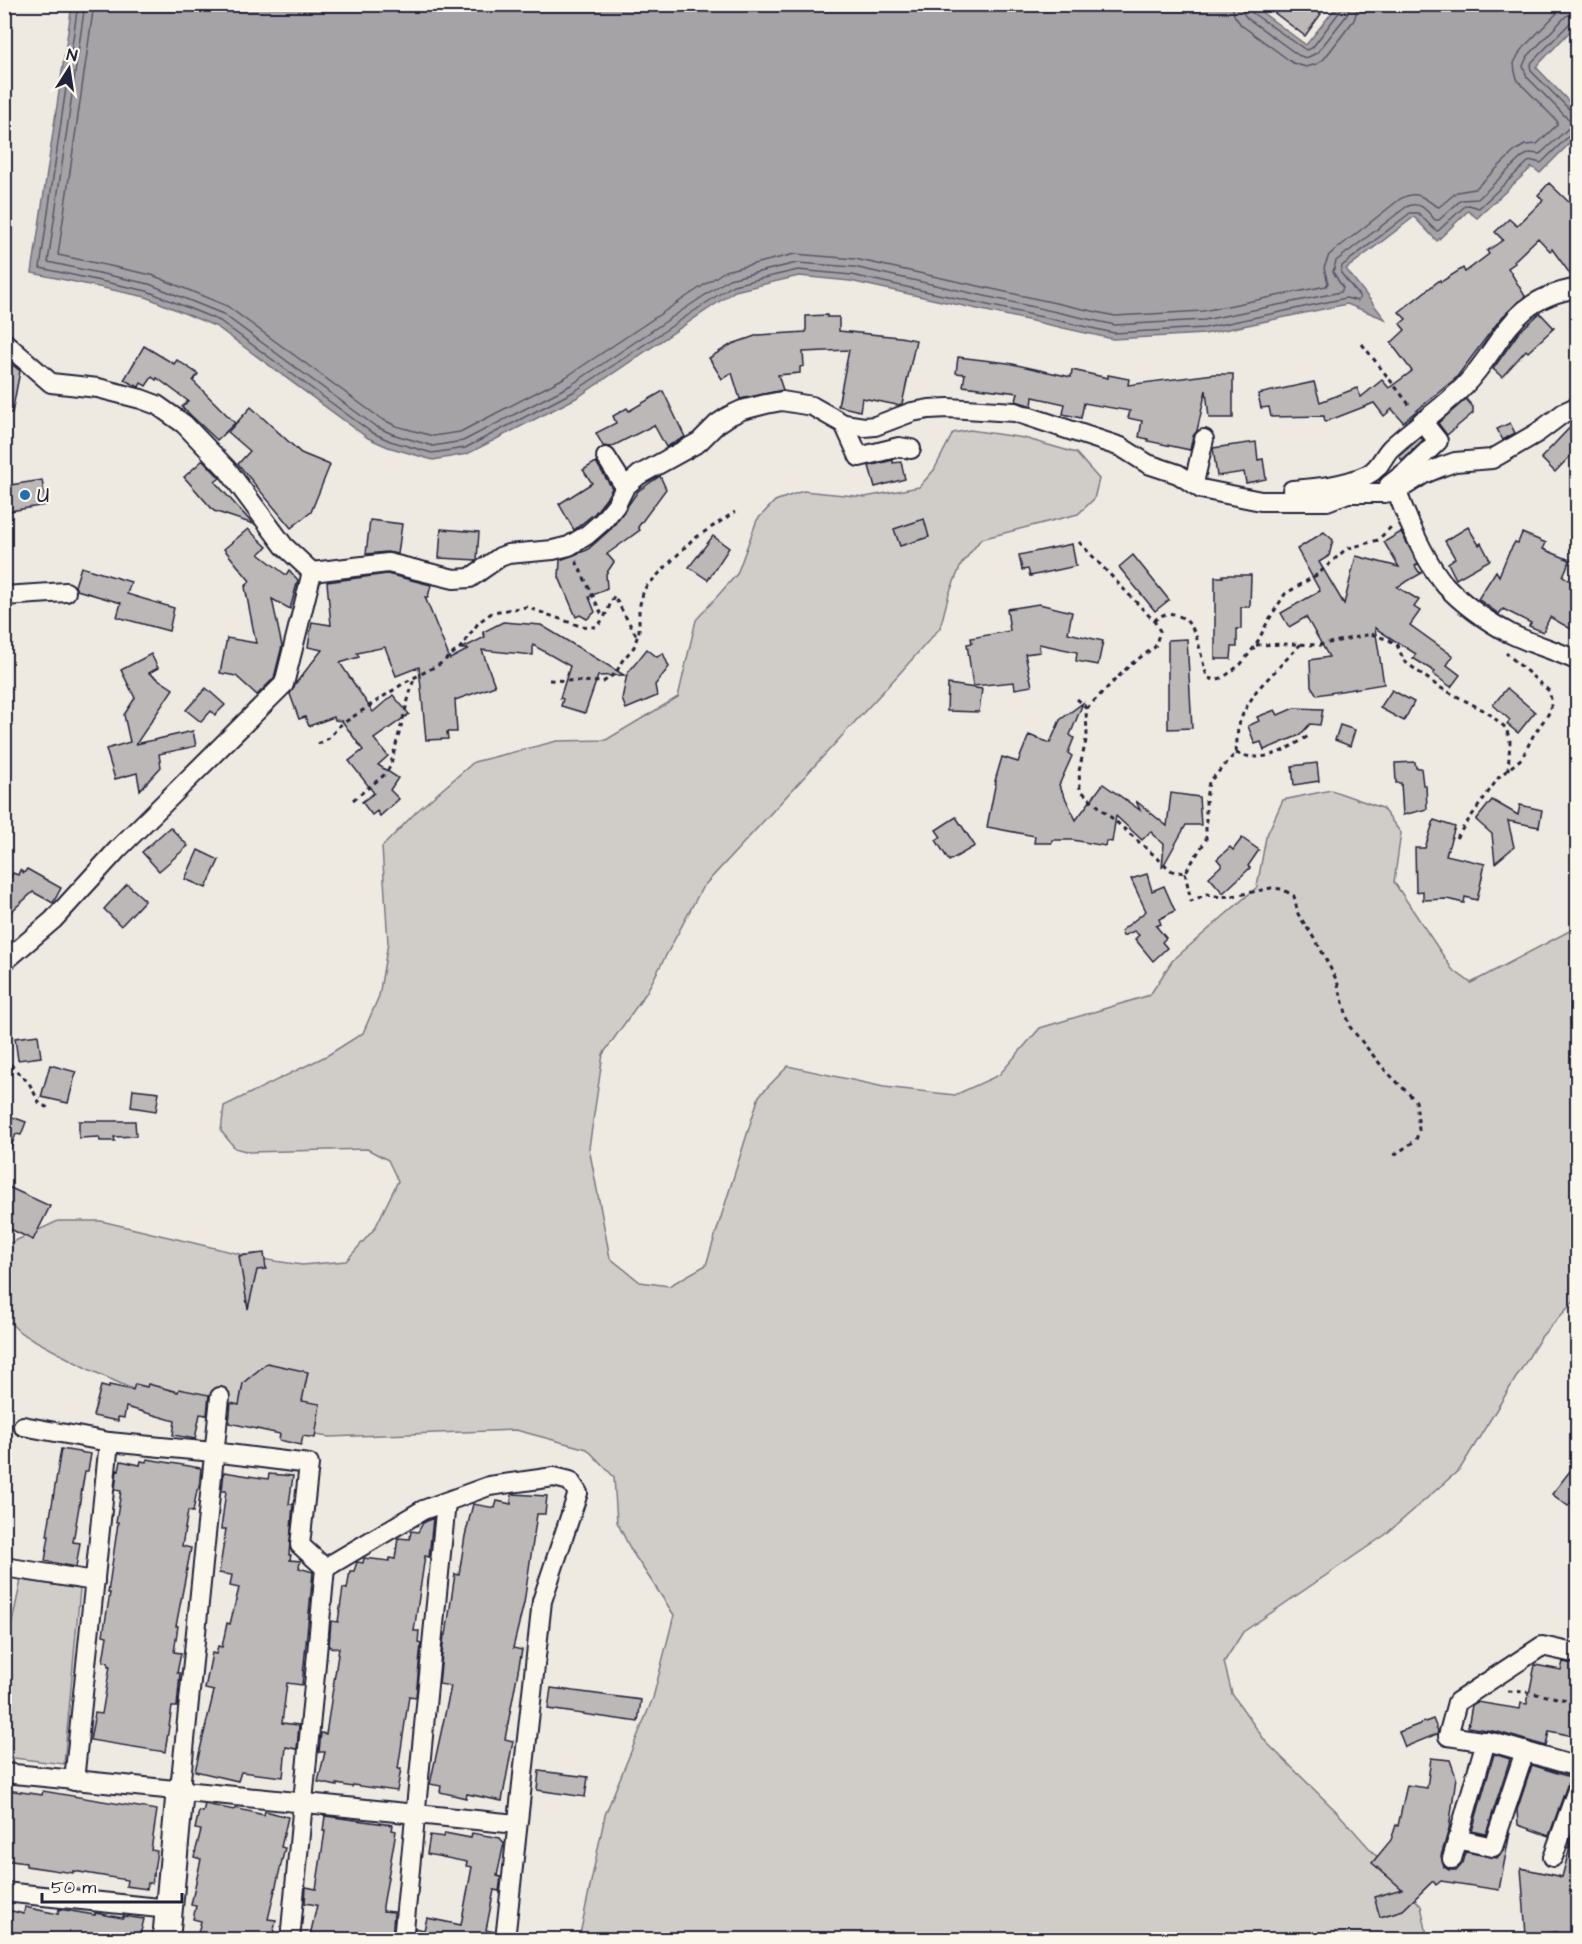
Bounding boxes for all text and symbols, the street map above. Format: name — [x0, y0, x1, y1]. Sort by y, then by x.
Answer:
north arrow — [39, 39, 99, 99]
text: N — [65, 44, 79, 67]
place label: U — [37, 480, 49, 511]
marker: U — [18, 488, 32, 502]
scale bar — [42, 1866, 182, 1904]
text: 50 m — [51, 1875, 96, 1900]

